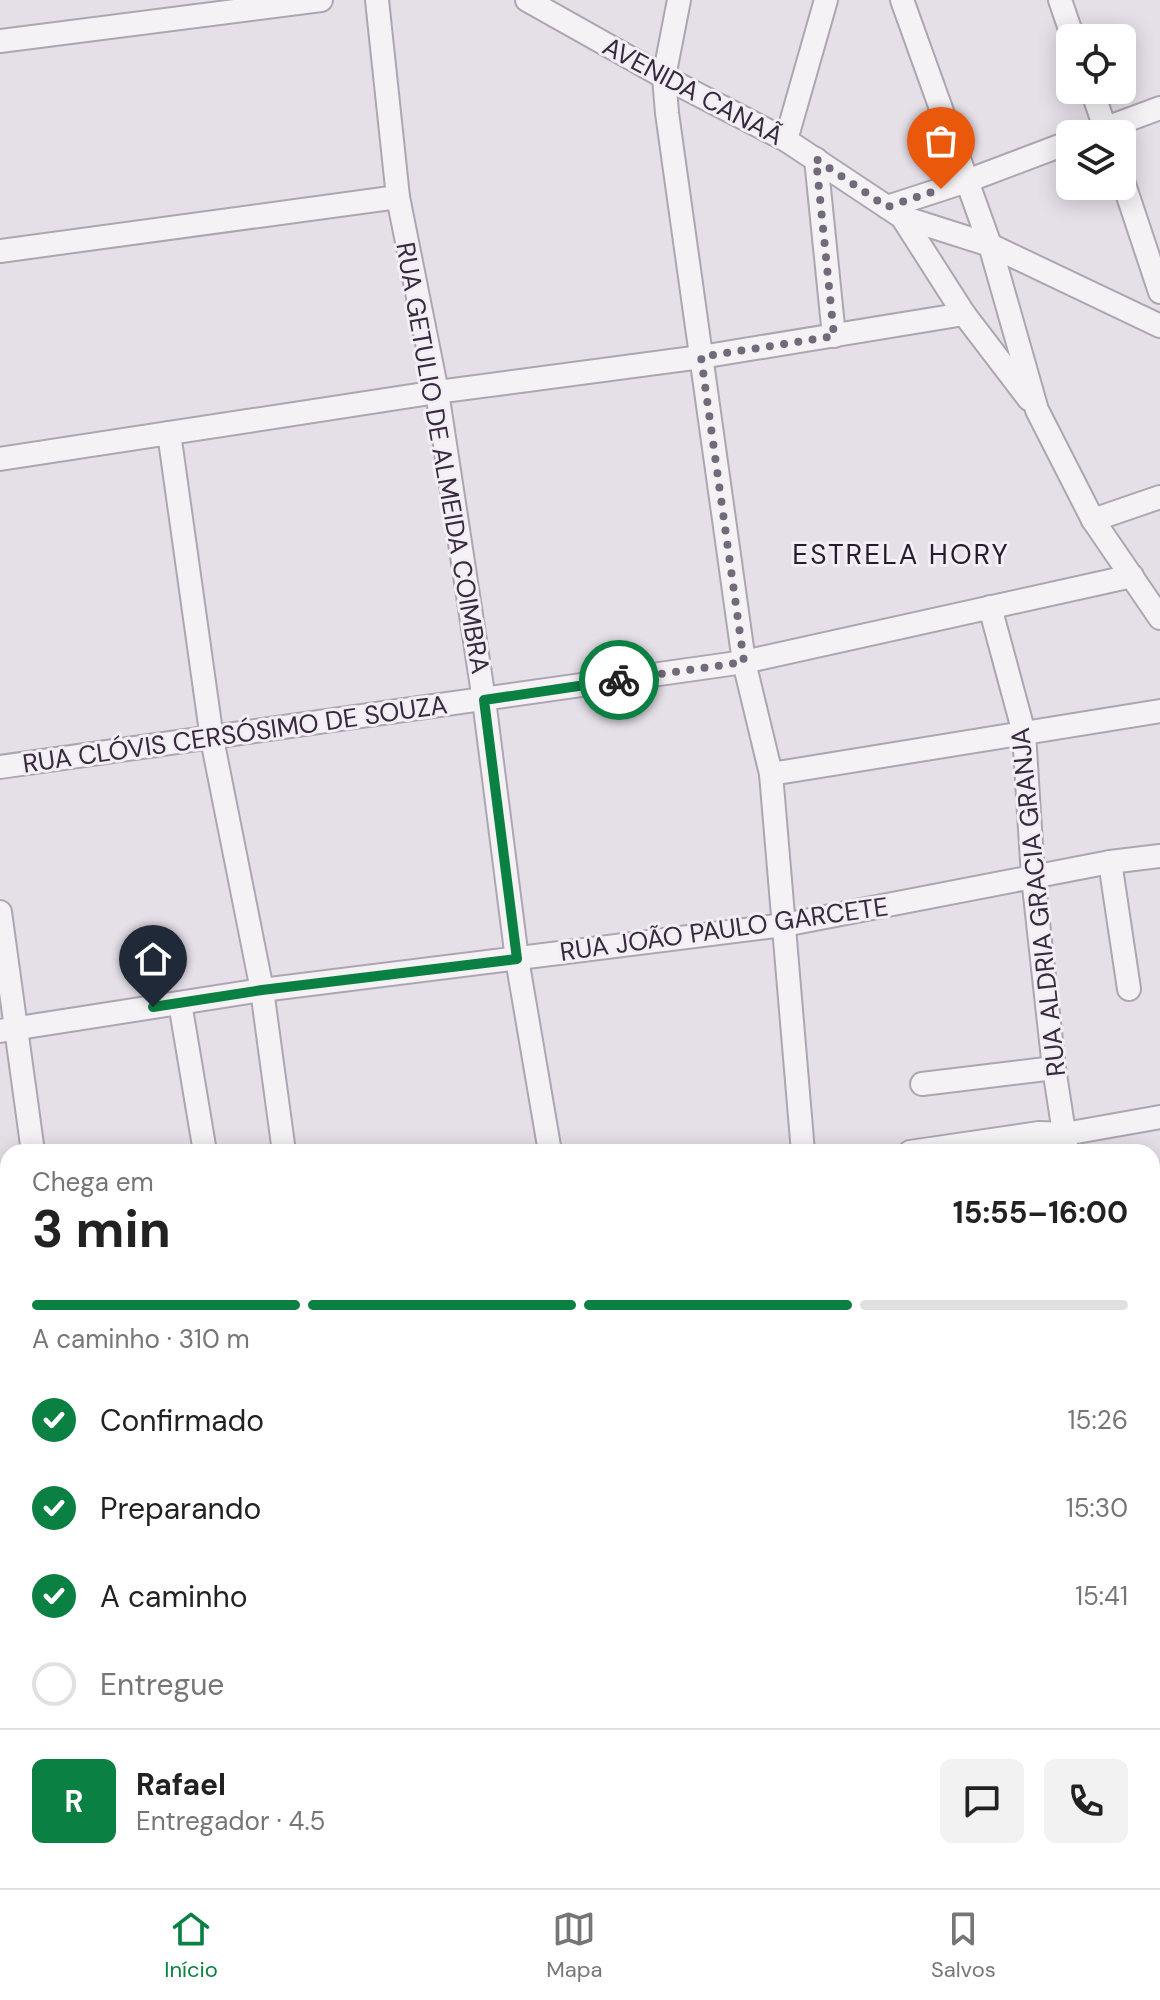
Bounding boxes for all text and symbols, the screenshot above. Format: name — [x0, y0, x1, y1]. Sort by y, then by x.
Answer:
map controls — [1056, 24, 1136, 200]
button: locate — [1056, 24, 1136, 104]
street label: AVENIDA CANAÃ — [597, 29, 789, 153]
pin — [907, 107, 975, 189]
icon: bag — [919, 119, 963, 163]
button: layers — [1056, 120, 1136, 200]
street label: RUA GETULIO DE ALMEIDA COIMBRA — [388, 240, 498, 676]
district label: ESTRELA HORY — [792, 536, 1010, 573]
courier — [579, 640, 659, 720]
icon: bike — [597, 658, 641, 702]
street label: RUA CLÓVIS CERSÓSIMO DE SOUZA — [20, 687, 450, 781]
street label: RUA ALDRIA GRACIA GRANJA — [1003, 726, 1073, 1078]
street label: RUA JOÃO PAULO GARCETE — [558, 889, 890, 969]
pin — [119, 925, 187, 1007]
icon: home — [131, 937, 175, 981]
text: Chega em — [32, 1165, 154, 1199]
text: 15:55–16:00 — [953, 1193, 1128, 1232]
text: 3 min — [32, 1195, 171, 1263]
text: A caminho · 310 m — [32, 1322, 250, 1356]
icon: check — [32, 1398, 76, 1442]
text: Confirmado — [100, 1401, 264, 1440]
text: 15:26 — [1067, 1403, 1128, 1437]
icon: check — [32, 1486, 76, 1530]
text: Preparando — [100, 1489, 261, 1528]
text: 15:30 — [1066, 1491, 1128, 1525]
icon: check — [32, 1574, 76, 1618]
text: A caminho — [100, 1577, 248, 1616]
text: 15:41 — [1075, 1579, 1128, 1613]
text: Entregue — [100, 1665, 224, 1704]
button: chat — [940, 1759, 1024, 1843]
button: phone — [1044, 1759, 1128, 1843]
text: Rafael — [136, 1765, 226, 1804]
text: R — [65, 1782, 83, 1821]
text: Entregador · 4.5 — [136, 1804, 325, 1838]
tab: Início — [164, 1907, 218, 1984]
tab: Mapa — [546, 1907, 603, 1984]
tab: Salvos — [931, 1907, 996, 1984]

